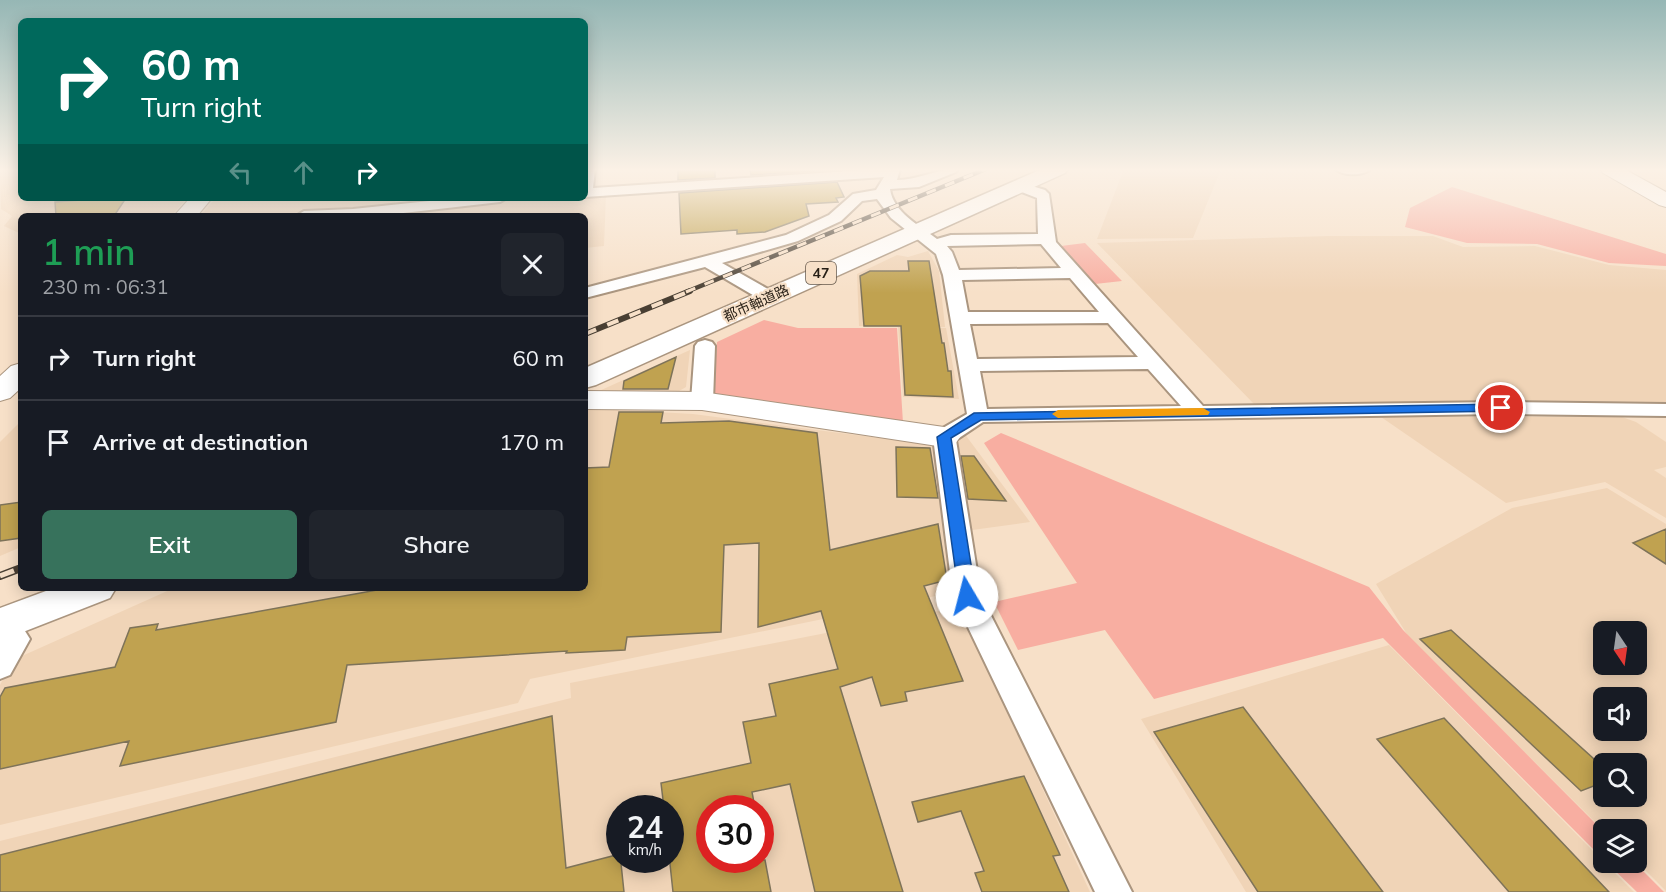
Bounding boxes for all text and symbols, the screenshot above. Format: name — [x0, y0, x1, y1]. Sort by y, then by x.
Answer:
text: 60 m — [141, 38, 241, 91]
icon: right — [42, 42, 120, 120]
text: Turn right — [141, 90, 261, 124]
icon: left — [224, 156, 257, 189]
icon: ahead — [287, 156, 320, 189]
icon: right — [350, 156, 383, 189]
text: 1 min — [42, 229, 136, 274]
button: close — [501, 233, 564, 296]
road number: 47 — [806, 262, 836, 284]
text: 230 m · 06:31 — [42, 274, 168, 299]
street label: 都市軸道路 — [720, 281, 792, 325]
icon: right — [42, 342, 75, 375]
text: Turn right — [93, 344, 196, 372]
text: 60 m — [513, 344, 564, 372]
pin — [1475, 382, 1526, 433]
icon: arrive — [1484, 391, 1517, 424]
icon: arrive — [42, 426, 75, 459]
text: Arrive at destination — [93, 428, 308, 456]
text: 170 m — [499, 428, 564, 456]
button: Exit — [42, 510, 297, 579]
button: Share — [309, 510, 564, 579]
position arrow — [935, 564, 999, 628]
north arrow — [1593, 621, 1647, 675]
map controls — [1593, 621, 1647, 873]
button: sound — [1593, 687, 1647, 741]
button: search — [1593, 753, 1647, 807]
speed limit sign: 30 — [696, 795, 774, 873]
text: 24 — [627, 808, 663, 846]
button: layers — [1593, 819, 1647, 873]
text: km/h — [628, 840, 662, 859]

